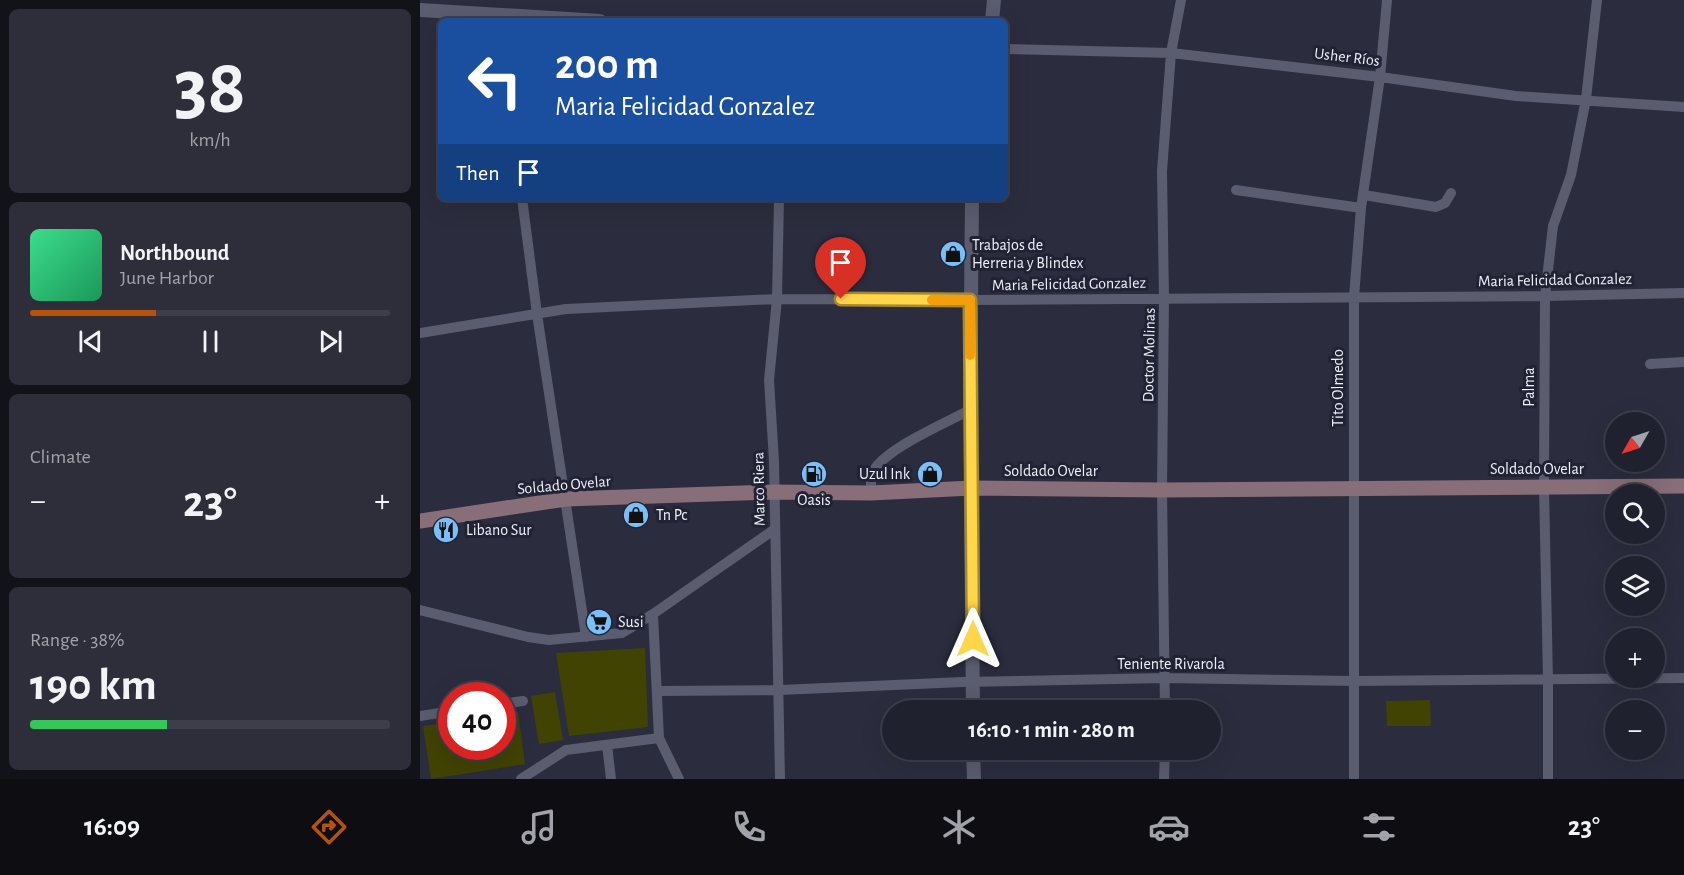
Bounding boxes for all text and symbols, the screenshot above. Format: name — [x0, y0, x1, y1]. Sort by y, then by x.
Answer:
icon: left — [456, 42, 534, 120]
text: 200 m — [555, 44, 659, 86]
street label: Usher Ríos — [1313, 45, 1381, 69]
text: 38 — [174, 50, 246, 128]
text: Maria Felicidad Gonzalez — [555, 93, 815, 120]
text: km/h — [189, 130, 231, 150]
icon: arrive — [512, 156, 545, 189]
text: Then — [456, 162, 500, 184]
pin — [815, 237, 866, 299]
place label: Trabajos de Herreria y Blindex — [972, 237, 1084, 272]
shop icon: Trabajos de Herreria y Blindex — [938, 239, 968, 269]
text: Northbound — [120, 242, 229, 264]
icon: arrive — [824, 246, 857, 279]
text: June Harbor — [120, 268, 214, 288]
street label: Maria Felicidad Gonzalez — [1478, 271, 1633, 289]
street label: Maria Felicidad Gonzalez — [992, 275, 1147, 293]
street label: Doctor Molinas — [1140, 308, 1158, 402]
icon: previous — [74, 325, 107, 358]
icon: pause — [194, 325, 227, 358]
icon: next — [314, 325, 347, 358]
street label: Tito Olmedo — [1330, 349, 1346, 427]
street label: Palma — [1521, 367, 1537, 407]
north arrow — [1605, 412, 1665, 472]
map controls — [1605, 412, 1665, 760]
text: Climate — [30, 447, 91, 467]
street label: Marco Riera — [750, 452, 768, 526]
fuel station icon: Oasis — [799, 459, 829, 489]
shop icon: Uzul Ink — [915, 459, 945, 489]
street label: Soldado Ovelar — [1490, 461, 1585, 477]
street label: Soldado Ovelar — [1004, 463, 1099, 479]
place label: Uzul Ink — [859, 466, 911, 482]
street label: Soldado Ovelar — [517, 473, 612, 497]
text: 23° — [183, 480, 237, 525]
button: search — [1605, 484, 1665, 544]
text: − — [30, 485, 46, 518]
text: + — [374, 485, 390, 518]
place label: Oasis — [797, 492, 831, 508]
shop icon: Tn Pc — [621, 500, 651, 530]
place label: Tn Pc — [656, 507, 688, 523]
restaurant icon: Libano Sur — [431, 515, 461, 545]
place label: Libano Sur — [466, 522, 532, 538]
button: layers — [1605, 556, 1665, 616]
supermarket icon: Susi — [584, 607, 614, 637]
position arrow — [941, 607, 1005, 671]
place label: Susi — [618, 614, 644, 630]
button: + — [1605, 628, 1665, 688]
text: Range · 38% — [30, 630, 124, 650]
street label: Teniente Rivarola — [1117, 656, 1225, 672]
text: 190 km — [30, 663, 157, 708]
speed limit sign: 40 — [438, 682, 516, 760]
button: − — [1605, 700, 1665, 760]
text: 16:10 · 1 min · 280 m — [968, 719, 1135, 741]
icon: directions — [308, 806, 350, 848]
icon: music — [518, 806, 560, 848]
icon: phone — [728, 806, 770, 848]
icon: climate — [938, 806, 980, 848]
icon: car — [1148, 806, 1190, 848]
icon: filters — [1358, 806, 1400, 848]
text: 16:09 — [84, 813, 140, 840]
text: 23° — [1568, 813, 1600, 840]

